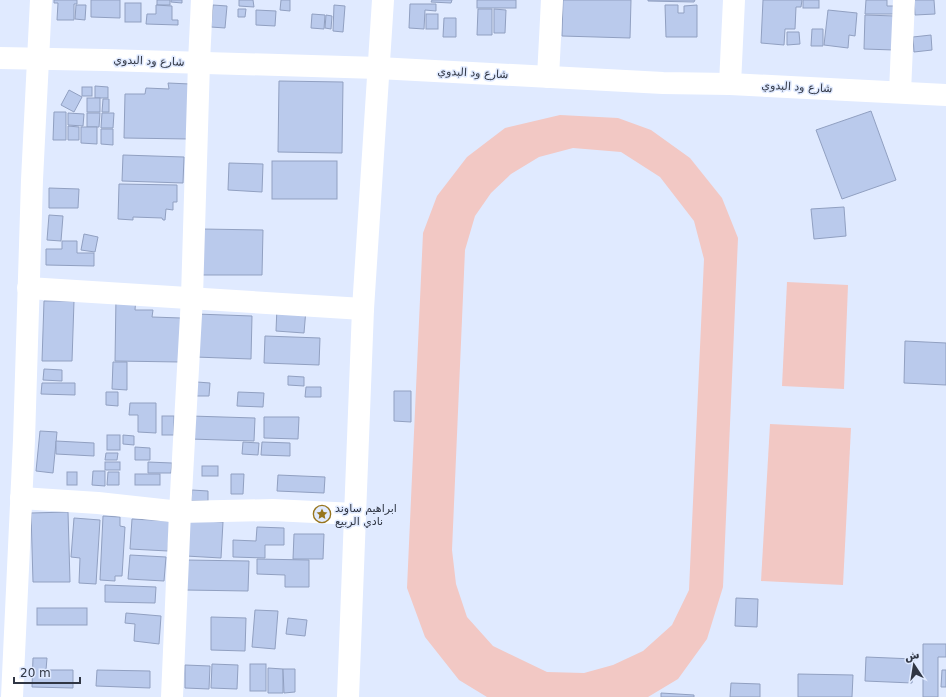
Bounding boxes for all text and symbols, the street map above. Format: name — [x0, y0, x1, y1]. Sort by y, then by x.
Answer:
street label: شارع ود البدوي — [113, 53, 185, 69]
street label: شارع ود البدوي — [437, 65, 509, 81]
street label: شارع ود البدوي — [761, 79, 833, 95]
place label: ابراهيم ساوند نادي الربيع — [335, 502, 397, 528]
place icon: ابراهيم ساوند نادي الربيع — [312, 504, 332, 524]
north arrow — [894, 645, 934, 685]
text: ش — [903, 648, 921, 664]
scale bar — [14, 659, 80, 685]
text: 20 m — [20, 666, 51, 680]

